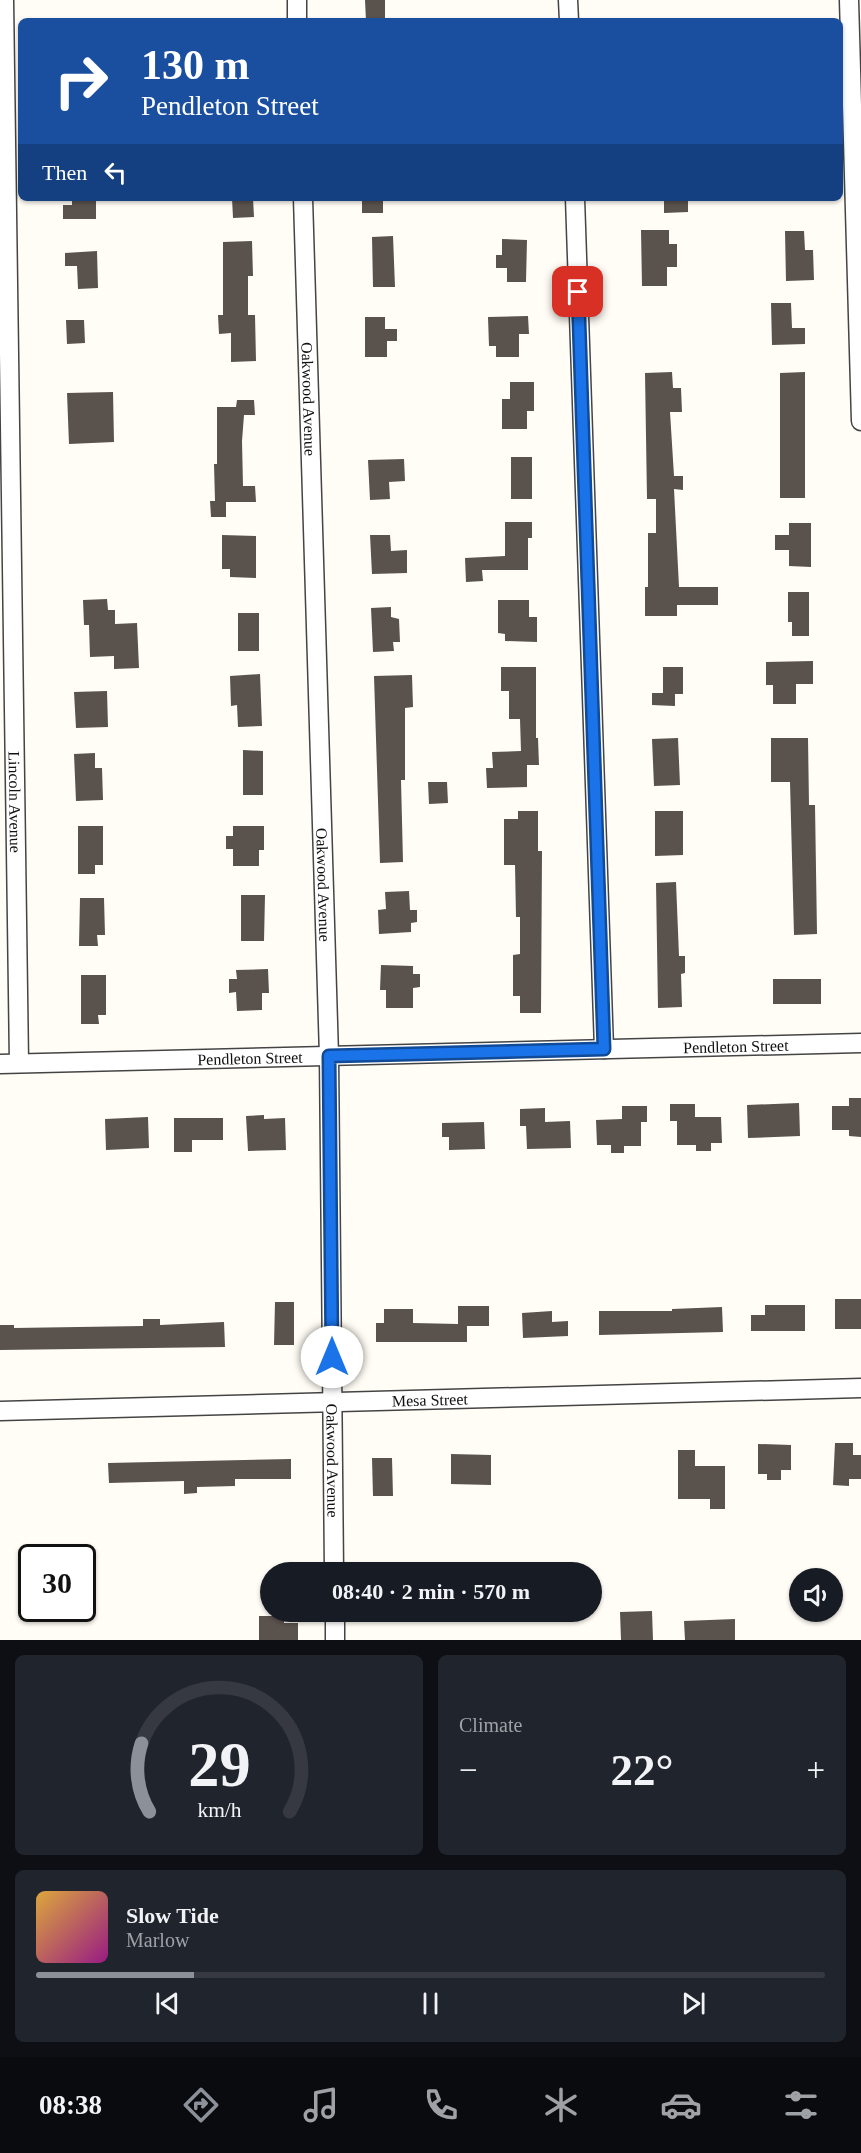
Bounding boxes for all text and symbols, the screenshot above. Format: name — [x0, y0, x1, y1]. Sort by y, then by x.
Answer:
icon: right — [42, 42, 120, 120]
text: 130 m — [141, 42, 250, 88]
text: Pendleton Street — [141, 91, 319, 121]
icon: left — [99, 156, 132, 189]
text: Then — [42, 160, 87, 185]
pin — [552, 266, 603, 317]
icon: arrive — [561, 275, 594, 308]
street label: Oakwood Avenue — [299, 342, 319, 456]
street label: Lincoln Avenue — [6, 751, 25, 853]
street label: Oakwood Avenue — [314, 827, 334, 942]
street label: Pendleton Street — [683, 1036, 789, 1056]
street label: Pendleton Street — [197, 1048, 303, 1068]
position arrow — [300, 1325, 364, 1389]
street label: Mesa Street — [392, 1390, 469, 1409]
street label: Oakwood Avenue — [324, 1404, 342, 1518]
speed limit sign: 30 — [18, 1544, 96, 1622]
map controls — [789, 1568, 843, 1622]
button: sound — [789, 1568, 843, 1622]
text: 08:40 · 2 min · 570 m — [332, 1579, 530, 1604]
text: Climate — [459, 1714, 522, 1736]
text: 29 — [188, 1730, 250, 1799]
text: 22° — [611, 1745, 674, 1795]
text: − — [459, 1752, 478, 1788]
text: + — [806, 1752, 825, 1788]
text: km/h — [197, 1798, 241, 1822]
text: Slow Tide — [126, 1903, 219, 1928]
text: Marlow — [126, 1929, 189, 1951]
icon: previous — [151, 1987, 184, 2020]
icon: pause — [414, 1987, 447, 2020]
icon: next — [677, 1987, 710, 2020]
icon: directions — [180, 2084, 222, 2126]
icon: music — [300, 2084, 342, 2126]
icon: phone — [420, 2084, 462, 2126]
icon: climate — [540, 2084, 582, 2126]
icon: car — [660, 2084, 702, 2126]
icon: filters — [780, 2084, 822, 2126]
text: 08:38 — [39, 2090, 102, 2120]

